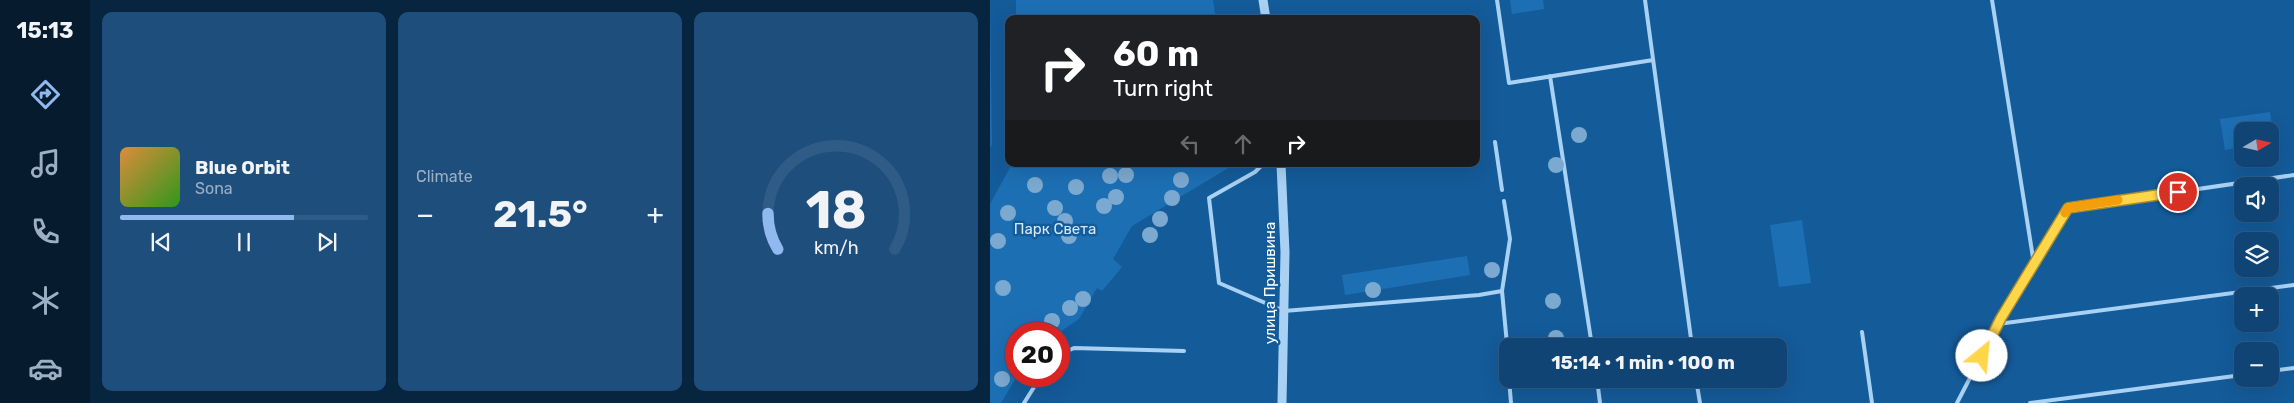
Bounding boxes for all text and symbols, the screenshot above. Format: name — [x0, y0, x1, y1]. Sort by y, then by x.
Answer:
text: 15:13 — [16, 17, 74, 44]
text: 60 m — [1113, 33, 1199, 75]
icon: right — [1030, 35, 1095, 100]
text: Turn right — [1113, 75, 1213, 102]
icon: directions — [28, 77, 63, 112]
north arrow — [2234, 122, 2279, 168]
map controls — [2234, 122, 2279, 387]
icon: left — [1176, 130, 1204, 158]
icon: ahead — [1229, 130, 1257, 158]
icon: right — [1282, 130, 1310, 158]
icon: music — [28, 146, 63, 181]
text: Blue Orbit — [195, 156, 290, 179]
text: Climate — [416, 167, 473, 186]
pin — [2157, 171, 2199, 213]
button: sound — [2234, 177, 2279, 222]
icon: arrive — [2164, 178, 2192, 206]
text: Sona — [195, 179, 233, 198]
text: 18 — [805, 179, 867, 241]
text: 21.5° — [493, 191, 588, 237]
text: − — [416, 198, 434, 231]
text: + — [647, 198, 664, 231]
icon: phone — [28, 214, 63, 249]
park label: Парк Света — [1014, 220, 1096, 238]
street label: улица Пришвина — [1261, 222, 1279, 344]
icon: previous — [147, 228, 175, 256]
icon: pause — [230, 228, 258, 256]
icon: next — [313, 228, 341, 256]
button: layers — [2234, 232, 2279, 277]
text: km/h — [814, 237, 858, 258]
icon: climate — [28, 283, 63, 318]
button: + — [2234, 287, 2279, 332]
speed limit sign: 20 — [1005, 322, 1070, 387]
position arrow — [1955, 329, 2007, 381]
button: − — [2234, 342, 2279, 387]
icon: car — [28, 351, 63, 386]
text: 15:14 · 1 min · 100 m — [1551, 351, 1735, 374]

